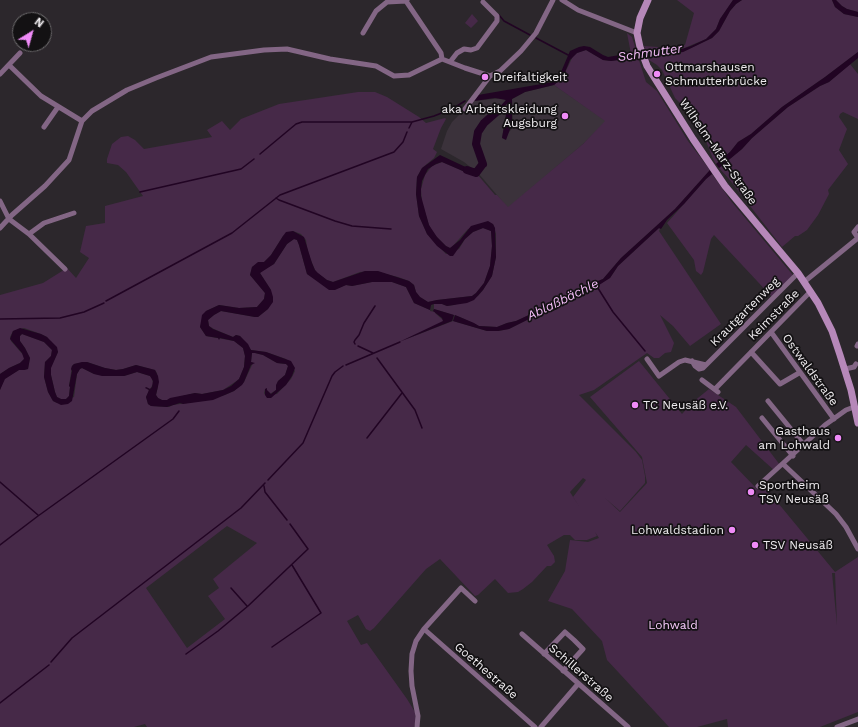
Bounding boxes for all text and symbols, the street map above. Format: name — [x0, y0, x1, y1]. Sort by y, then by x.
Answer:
north arrow — [12, 12, 52, 52]
text: N — [32, 15, 46, 30]
water label: Schmutter — [617, 41, 683, 65]
place label: Ottmarshausen Schmutterbrücke — [665, 60, 767, 88]
marker: Ottmarshausen Schmutterbrücke — [652, 69, 662, 79]
place label: Dreifaltigkeit — [493, 70, 567, 84]
marker: Dreifaltigkeit — [480, 72, 490, 82]
street label: Wilhelm-März-Straße — [676, 96, 760, 208]
place label: aka Arbeitskleidung Augsburg — [442, 102, 557, 130]
marker: aka Arbeitskleidung Augsburg — [560, 111, 570, 121]
street label: Krautgartenweg — [707, 274, 783, 350]
water label: Ablaßbächle — [525, 276, 601, 324]
street label: Keimstraße — [746, 287, 802, 343]
street label: Ostwaldstraße — [779, 331, 841, 409]
place label: TC Neusäß e.V. — [643, 398, 728, 412]
marker: TC Neusäß e.V. — [630, 400, 640, 410]
place label: Gasthaus am Lohwald — [758, 424, 830, 452]
marker: Gasthaus am Lohwald — [833, 433, 843, 443]
place label: Sportheim TSV Neusäß — [759, 478, 829, 506]
marker: Sportheim TSV Neusäß — [746, 487, 756, 497]
place label: Lohwaldstadion — [631, 523, 724, 537]
marker: Lohwaldstadion — [727, 525, 737, 535]
place label: TSV Neusäß — [763, 538, 833, 552]
marker: TSV Neusäß — [750, 540, 760, 550]
park label: Lohwald — [648, 618, 698, 632]
street label: Goethestraße — [451, 640, 521, 702]
street label: Schillerstraße — [546, 641, 616, 705]

